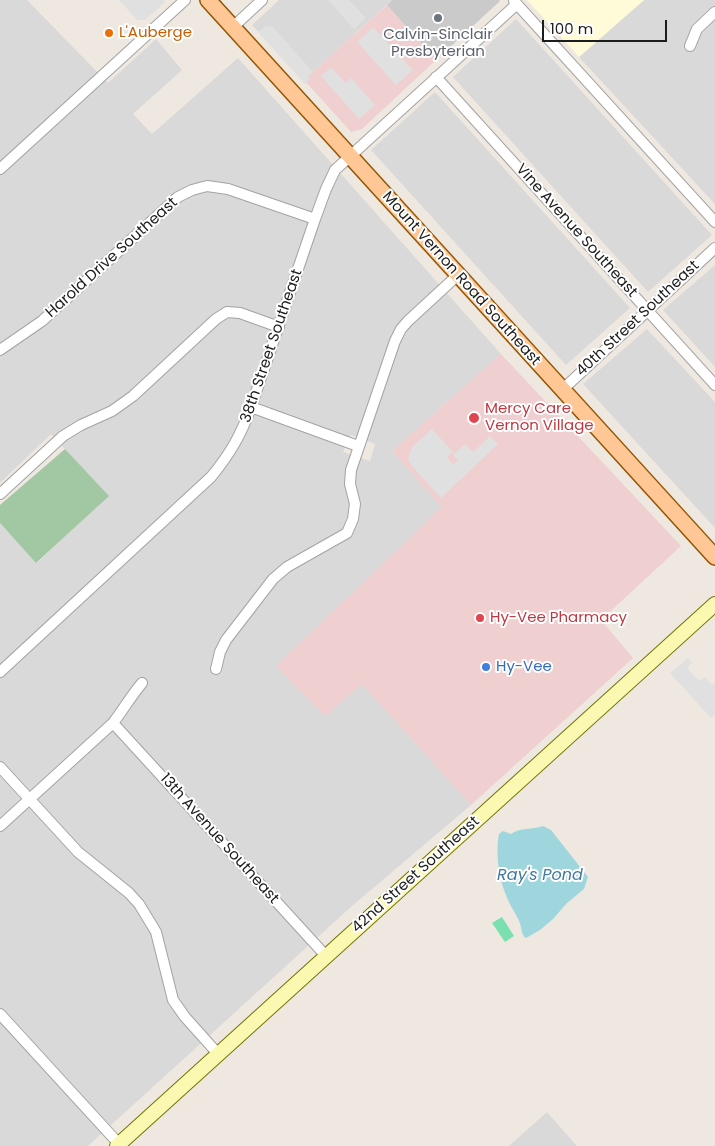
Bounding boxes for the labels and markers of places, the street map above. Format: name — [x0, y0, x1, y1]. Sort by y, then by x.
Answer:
marker: Calvin-Sinclair Presbyterian — [432, 12, 444, 24]
place label: L'Auberge — [119, 24, 192, 42]
place label: Calvin-Sinclair Presbyterian — [383, 26, 493, 61]
marker: L'Auberge — [103, 27, 115, 39]
place label: Mercy Care Vernon Village — [485, 400, 594, 435]
marker: Mercy Care Vernon Village — [467, 411, 481, 425]
place label: Hy-Vee Pharmacy — [490, 609, 627, 627]
marker: Hy-Vee Pharmacy — [474, 612, 486, 624]
place label: Hy-Vee — [496, 658, 552, 676]
marker: Hy-Vee — [480, 661, 492, 673]

